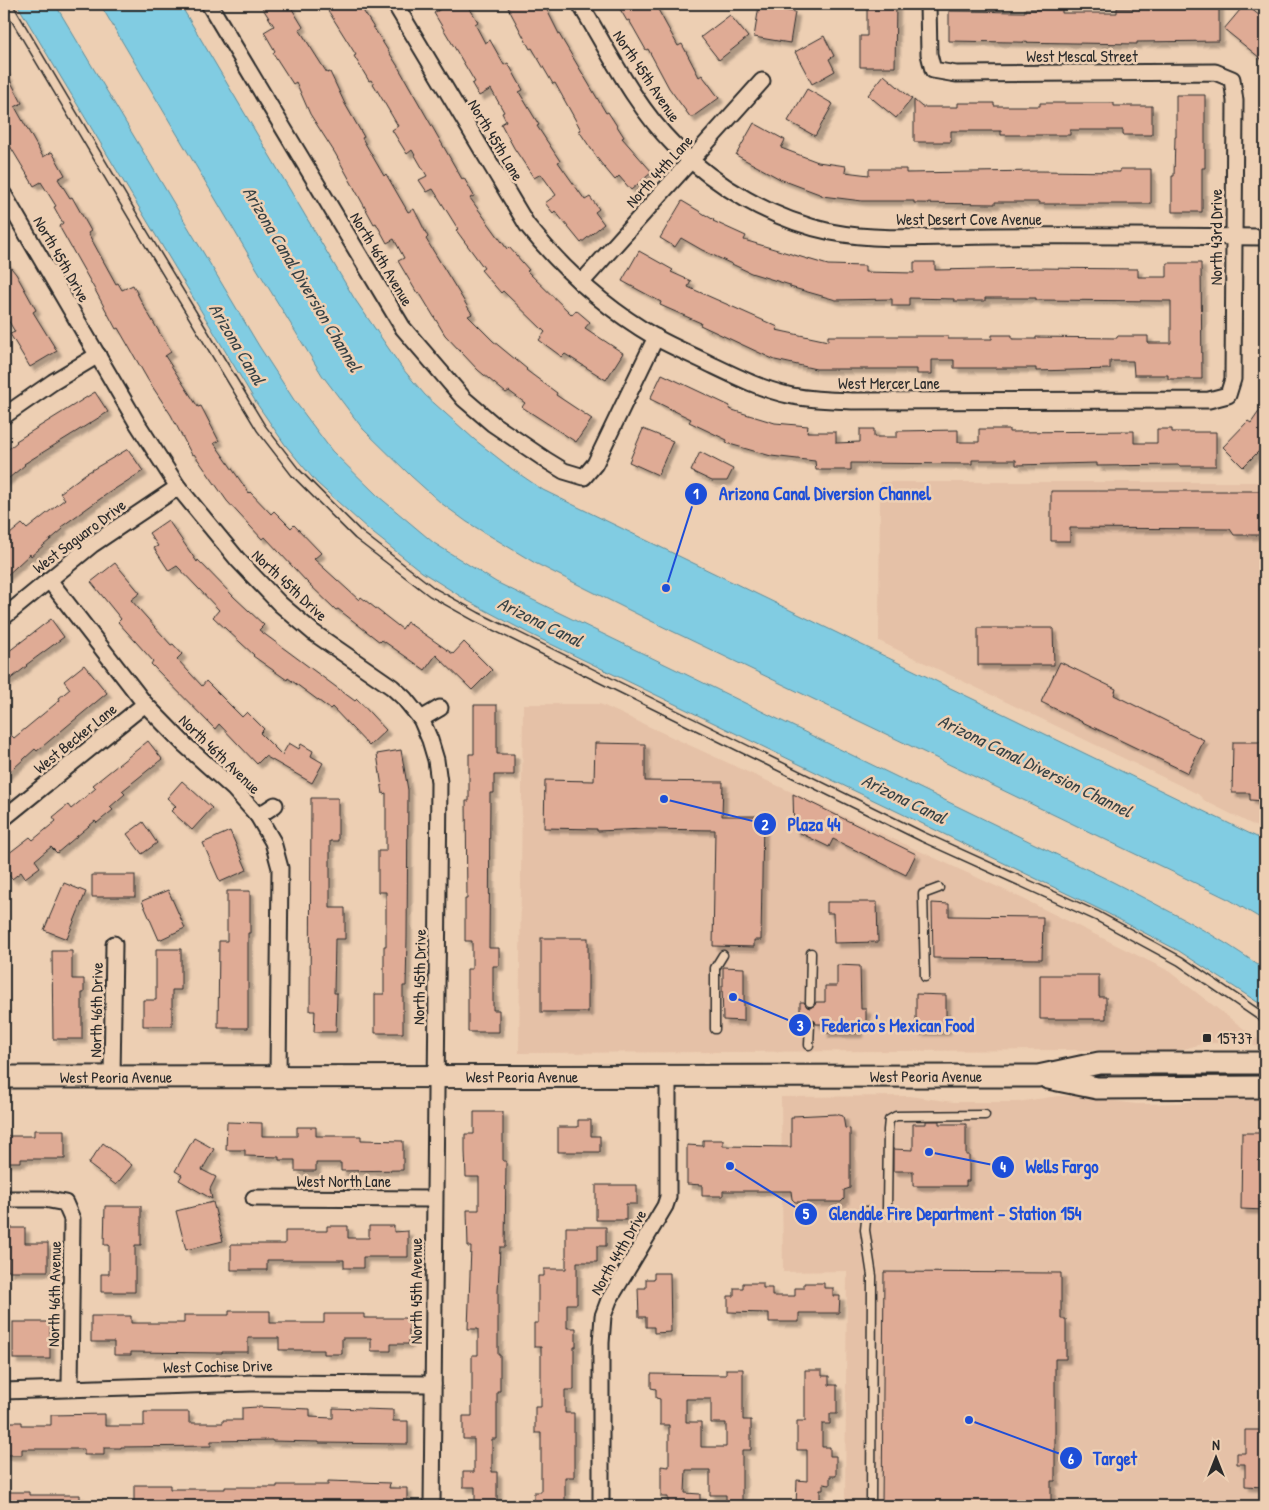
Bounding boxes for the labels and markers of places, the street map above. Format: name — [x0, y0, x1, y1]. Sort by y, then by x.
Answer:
callout: Arizona Canal Diversion Channel — [684, 477, 941, 510]
callout: Plaza 44 — [752, 808, 850, 841]
callout: Federico's Mexican Food — [787, 1009, 984, 1042]
place label: 15737 — [1217, 1027, 1253, 1049]
marker: 15737 — [1201, 1032, 1213, 1044]
callout: Wells Fargo — [991, 1150, 1109, 1183]
callout: Glendale Fire Department - Station 154 — [794, 1197, 1091, 1230]
callout: Target — [1059, 1442, 1147, 1475]

